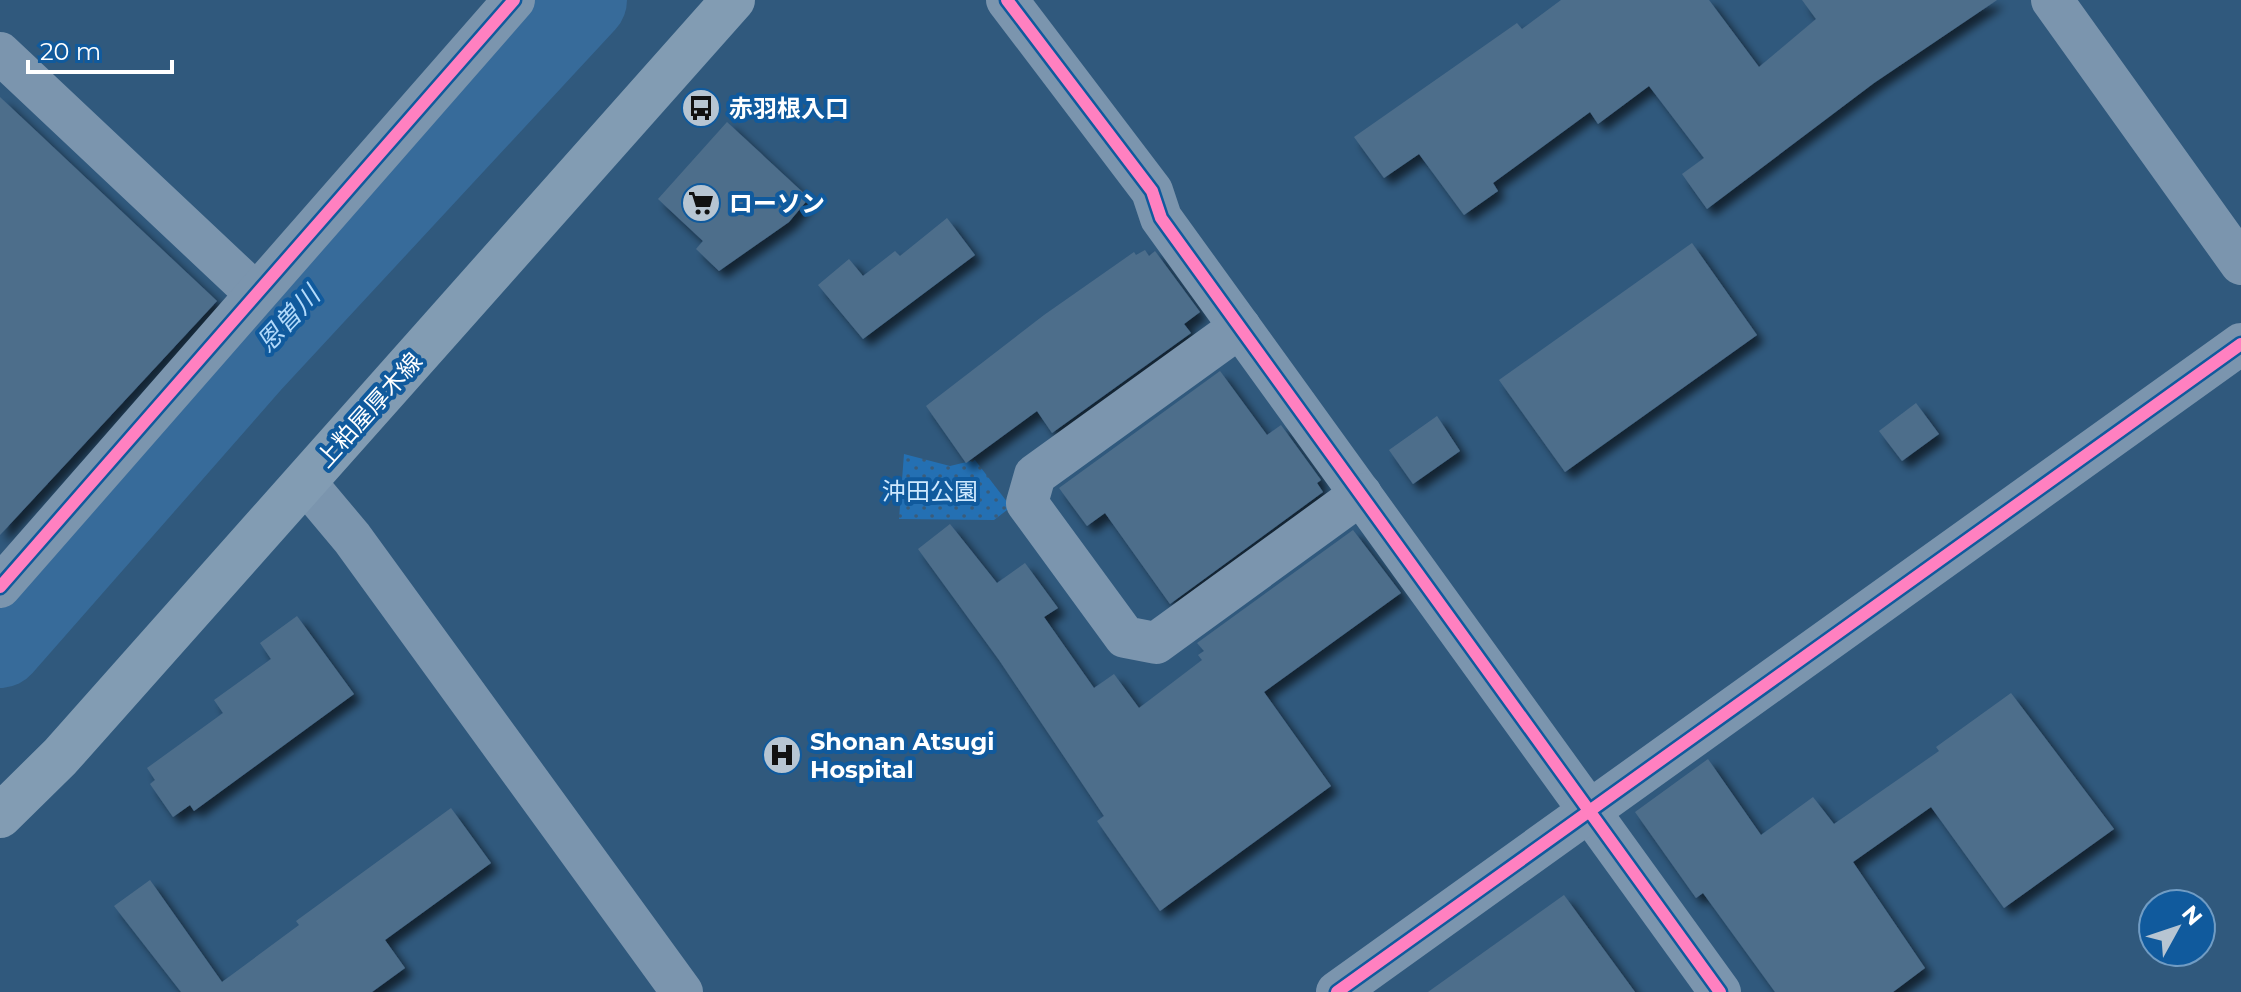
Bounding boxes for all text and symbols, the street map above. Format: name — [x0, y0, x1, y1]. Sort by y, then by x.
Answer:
scale bar — [28, 24, 172, 74]
text: 20 m — [40, 37, 101, 66]
bus stop icon: 赤羽根入口 — [680, 87, 722, 129]
place label: 赤羽根入口 — [729, 94, 849, 123]
supermarket icon: ローソン — [680, 182, 722, 224]
place label: ローソン — [729, 189, 825, 218]
water label: 恩曽川 — [250, 277, 328, 358]
street label: 上粕屋厚木線 — [310, 347, 428, 473]
park label: 沖田公園 — [882, 477, 978, 506]
place label: Shonan Atsugi Hospital — [810, 727, 994, 784]
hospital icon: Shonan Atsugi Hospital — [761, 734, 803, 776]
north arrow — [2137, 888, 2217, 968]
text: N — [2176, 900, 2208, 931]

